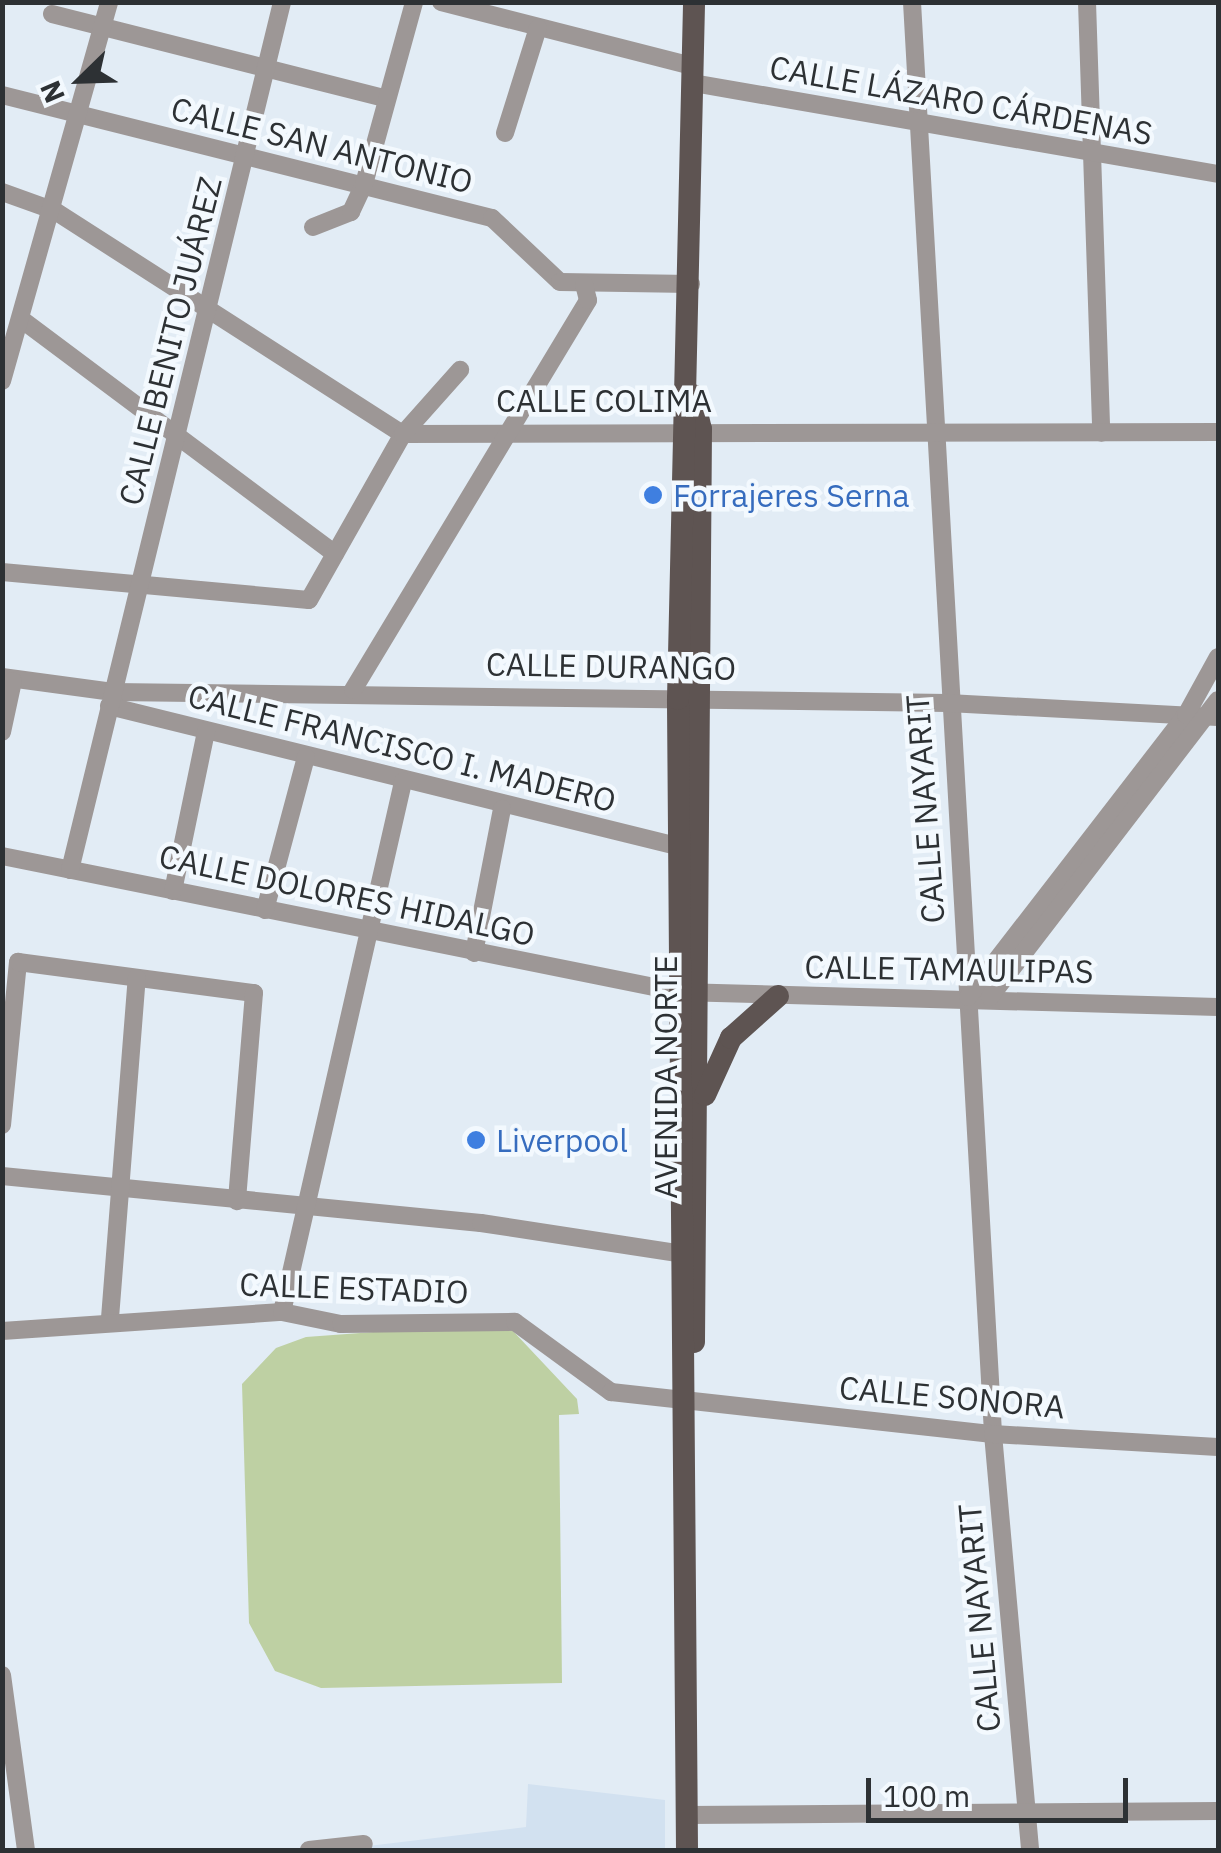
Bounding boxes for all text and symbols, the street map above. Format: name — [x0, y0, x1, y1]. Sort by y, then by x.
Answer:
north arrow — [30, 30, 130, 130]
street label: CALLE LÁZARO CÁRDENAS — [767, 47, 1155, 153]
text: N — [31, 75, 73, 108]
street label: CALLE SAN ANTONIO — [167, 89, 477, 201]
street label: CALLE BENITO JUÁREZ — [111, 173, 229, 509]
street label: CALLE COLIMA — [496, 381, 712, 419]
place label: Forrajeres Serna — [673, 476, 909, 514]
marker: Forrajeres Serna — [642, 484, 664, 506]
street label: CALLE DURANGO — [486, 645, 736, 687]
street label: CALLE FRANCISCO I. MADERO — [184, 676, 620, 820]
street label: CALLE NAYARIT — [898, 693, 952, 925]
street label: CALLE DOLORES HIDALGO — [156, 836, 538, 954]
street label: CALLE TAMAULIPAS — [804, 947, 1094, 991]
street label: AVENIDA NORTE — [646, 955, 684, 1199]
place label: Liverpool — [496, 1121, 628, 1159]
marker: Liverpool — [465, 1129, 487, 1151]
street label: CALLE ESTADIO — [239, 1265, 469, 1311]
street label: CALLE SONORA — [838, 1368, 1066, 1426]
street label: CALLE NAYARIT — [950, 1502, 1008, 1734]
scale bar — [871, 1758, 1134, 1820]
text: 100 m — [883, 1776, 970, 1815]

